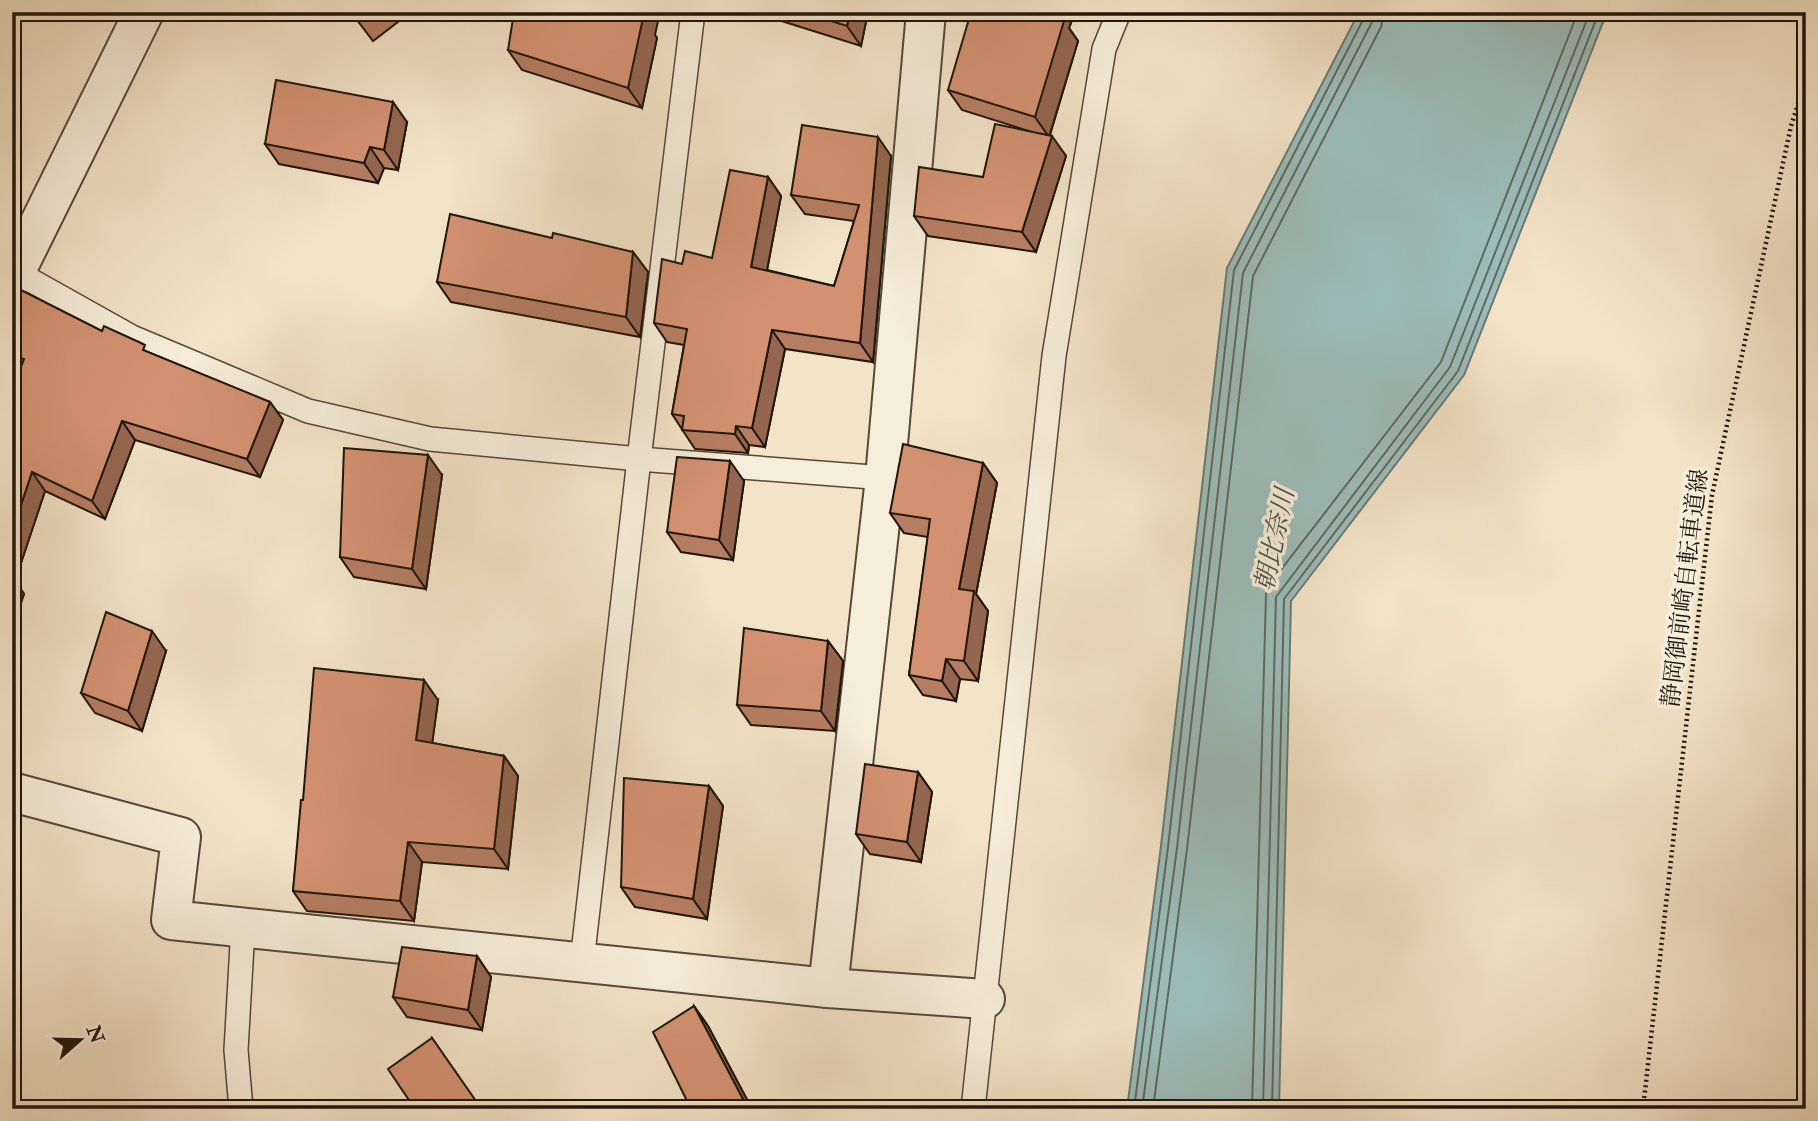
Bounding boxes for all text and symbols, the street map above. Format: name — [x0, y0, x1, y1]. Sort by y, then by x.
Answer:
street label: 静岡御前崎自転車道線 — [1655, 467, 1715, 709]
water label: 朝比奈川 — [1249, 483, 1302, 594]
north arrow — [46, 1006, 116, 1076]
text: N — [81, 1021, 110, 1048]

